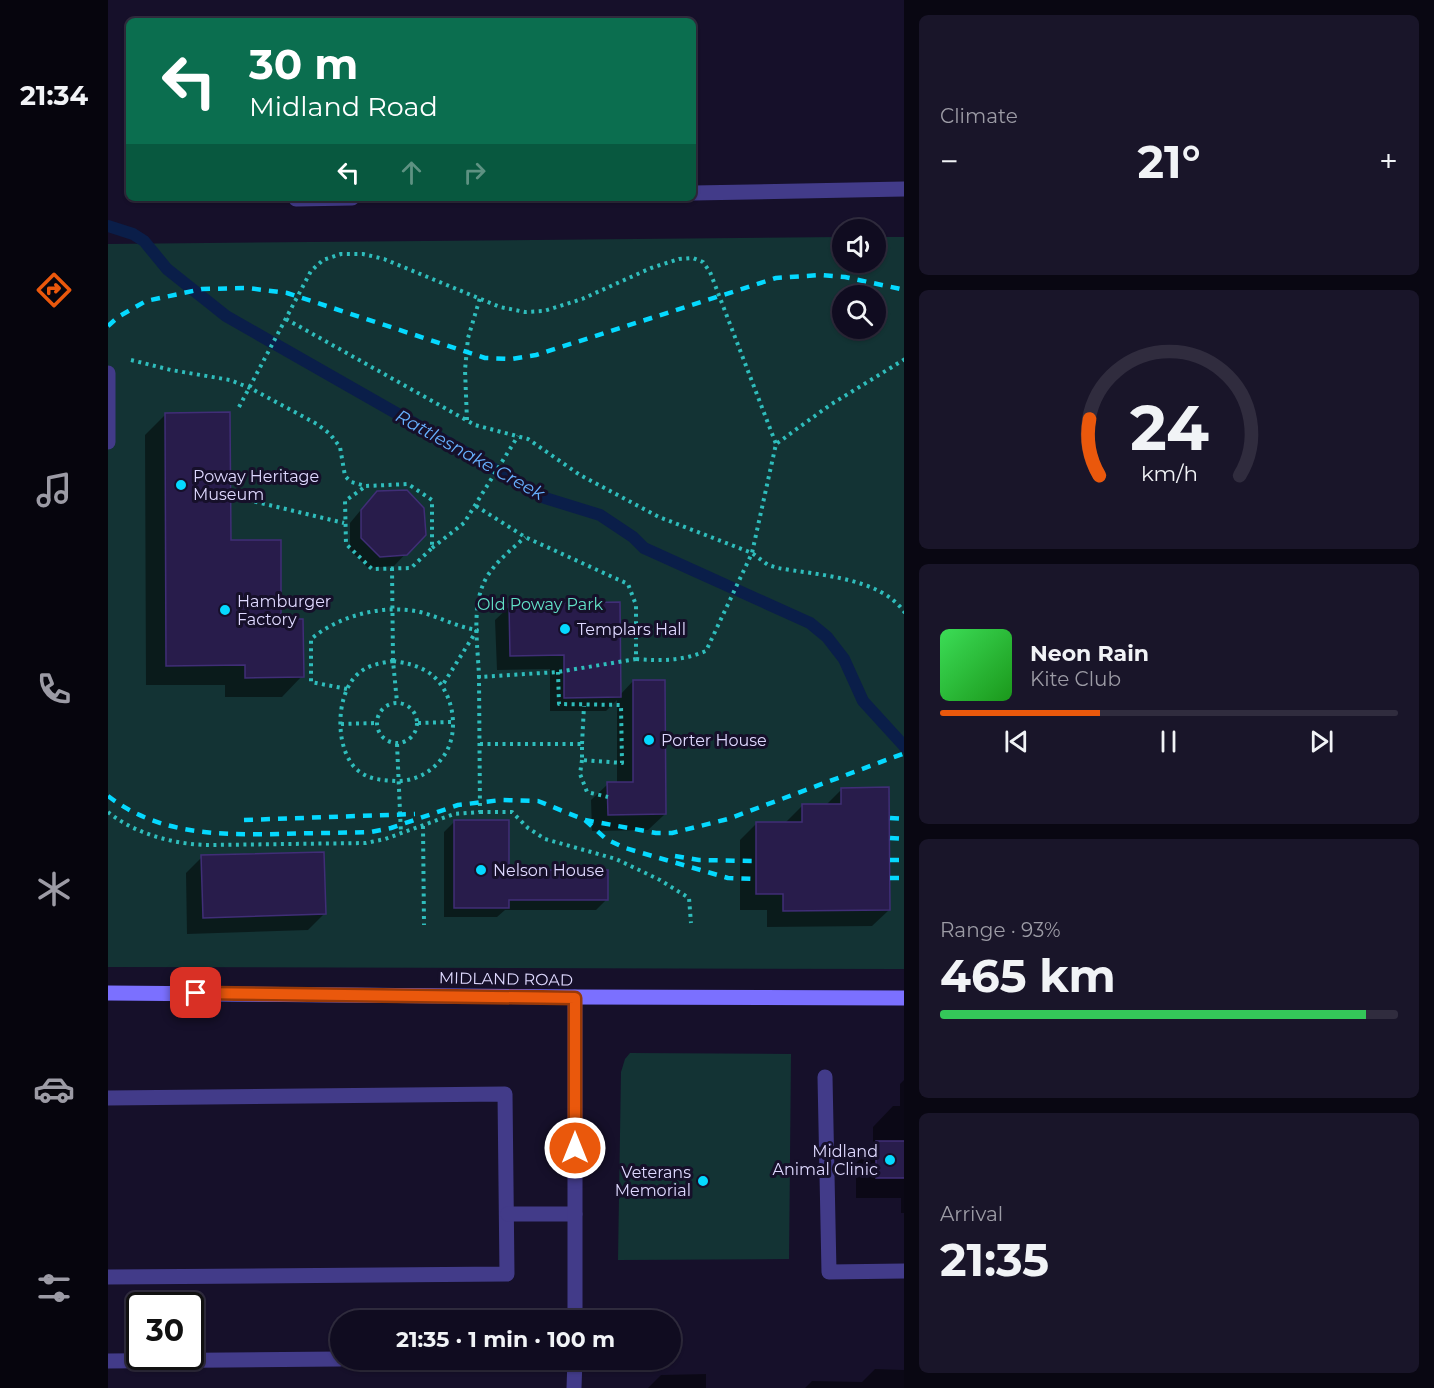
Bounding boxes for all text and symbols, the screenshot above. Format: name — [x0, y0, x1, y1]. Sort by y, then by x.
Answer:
text: 30 m — [249, 38, 358, 90]
icon: left — [150, 42, 228, 120]
text: 21:34 — [20, 79, 88, 112]
text: Midland Road — [249, 90, 438, 123]
text: Climate — [940, 104, 1018, 128]
text: 21° — [1137, 134, 1201, 189]
text: − — [940, 141, 959, 181]
text: + — [1379, 141, 1398, 181]
icon: left — [332, 156, 365, 189]
icon: ahead — [395, 156, 428, 189]
icon: right — [458, 156, 491, 189]
map controls — [832, 219, 886, 339]
button: sound — [832, 219, 886, 273]
icon: directions — [33, 269, 75, 311]
button: search — [832, 285, 886, 339]
text: 24 — [1129, 391, 1209, 467]
water label: Rattlesnake Creek — [392, 405, 549, 506]
text: km/h — [1140, 461, 1198, 487]
place label: Poway Heritage Museum — [193, 467, 319, 504]
icon: music — [33, 469, 75, 511]
marker: Poway Heritage Museum — [174, 478, 188, 492]
place label: Hamburger Factory — [237, 592, 331, 629]
park label: Old Poway Park — [477, 595, 603, 614]
marker: Hamburger Factory — [218, 603, 232, 617]
place label: Templars Hall — [577, 620, 686, 639]
marker: Templars Hall — [558, 622, 572, 636]
text: Neon Rain — [1030, 640, 1149, 667]
text: Kite Club — [1030, 667, 1121, 691]
icon: phone — [33, 668, 75, 710]
icon: previous — [1000, 725, 1033, 758]
icon: pause — [1152, 725, 1185, 758]
icon: next — [1305, 725, 1338, 758]
place label: Porter House — [661, 731, 767, 750]
marker: Porter House — [642, 733, 656, 747]
place label: Nelson House — [493, 861, 604, 880]
marker: Nelson House — [474, 863, 488, 877]
icon: climate — [33, 868, 75, 910]
text: Range · 93% — [940, 918, 1061, 942]
text: 465 km — [940, 948, 1116, 1003]
pin — [170, 967, 221, 1018]
street label: MIDLAND ROAD — [439, 968, 573, 990]
icon: arrive — [179, 976, 212, 1009]
icon: car — [33, 1068, 75, 1110]
position arrow — [543, 1116, 607, 1180]
place label: Midland Animal Clinic — [772, 1142, 878, 1179]
marker: Midland Animal Clinic — [883, 1153, 897, 1167]
place label: Veterans Memorial — [615, 1163, 691, 1200]
marker: Veterans Memorial — [696, 1174, 710, 1188]
text: Arrival — [940, 1202, 1003, 1226]
text: 21:35 — [940, 1232, 1049, 1287]
icon: filters — [33, 1267, 75, 1309]
speed limit sign: 30 — [126, 1292, 204, 1370]
text: 21:35 · 1 min · 100 m — [396, 1326, 615, 1353]

